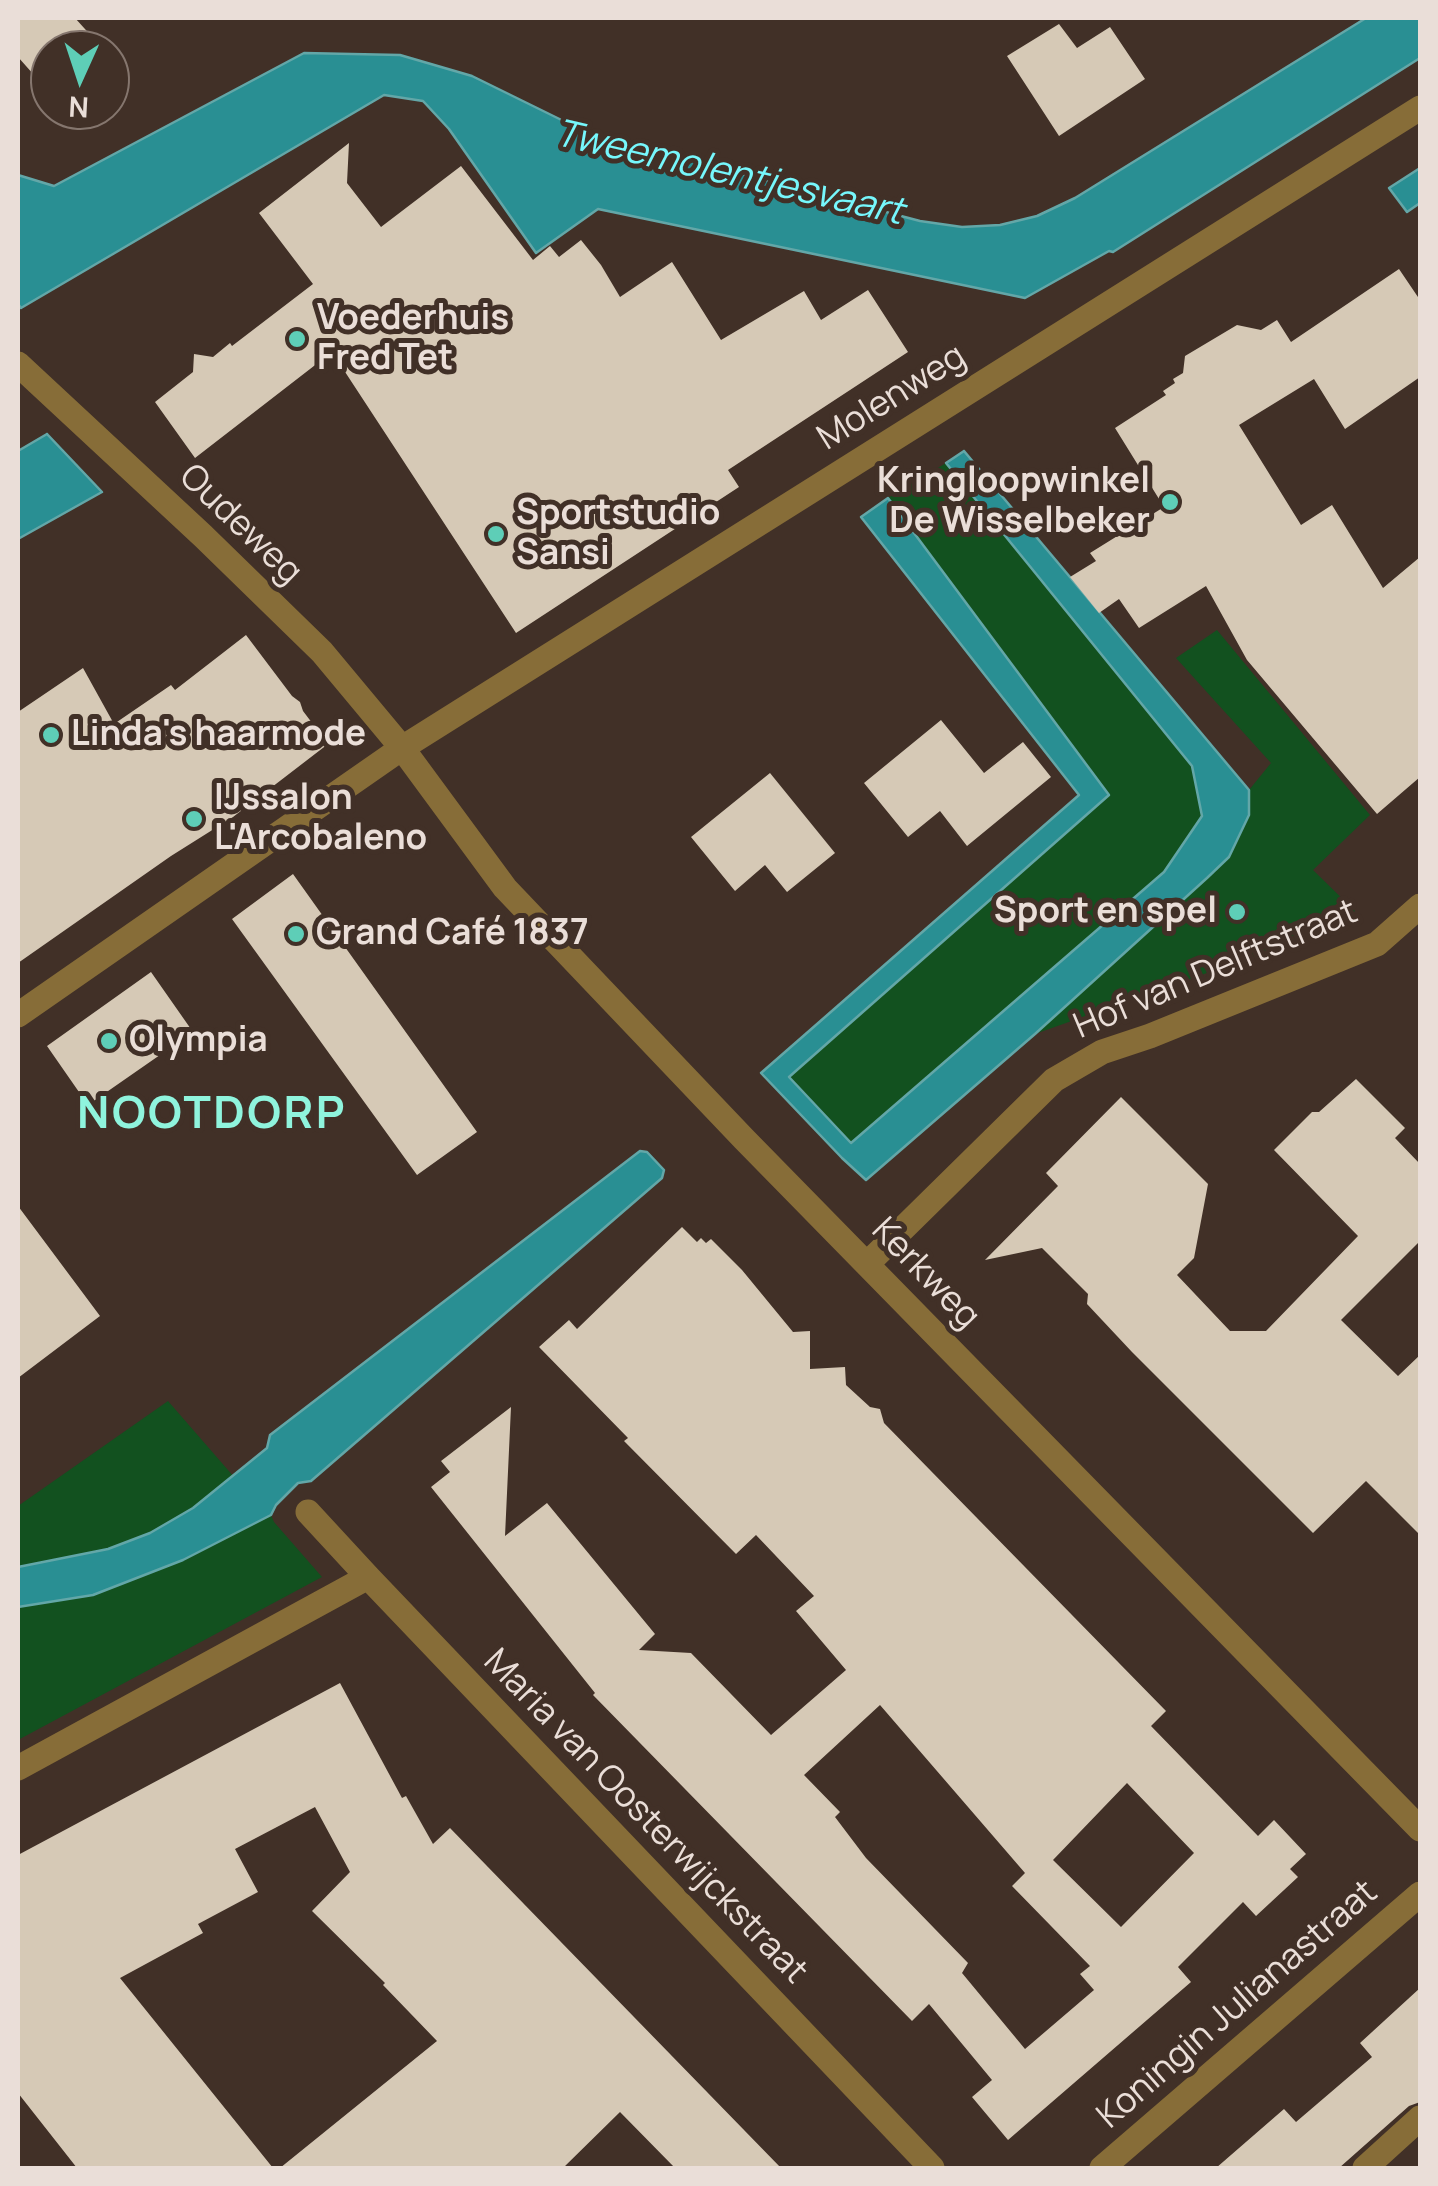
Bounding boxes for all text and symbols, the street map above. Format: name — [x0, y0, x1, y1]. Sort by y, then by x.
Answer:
north arrow — [30, 30, 130, 130]
text: N — [68, 88, 90, 127]
water label: Tweemolentjesvaart — [551, 112, 907, 236]
place label: Voederhuis Fred Tet — [317, 298, 509, 380]
marker: Voederhuis Fred Tet — [286, 328, 308, 350]
street label: Molenweg — [810, 336, 974, 460]
street label: Oudeweg — [170, 456, 310, 594]
place label: Kringloopwinkel De Wisselbeker — [877, 461, 1150, 543]
marker: Kringloopwinkel De Wisselbeker — [1159, 491, 1181, 513]
place label: Sportstudio Sansi — [516, 493, 720, 575]
marker: Sportstudio Sansi — [485, 523, 507, 545]
place label: Linda's haarmode — [71, 714, 366, 756]
marker: Linda's haarmode — [40, 724, 62, 746]
place label: IJssalon L'Arcobaleno — [214, 778, 427, 860]
marker: IJssalon L'Arcobaleno — [183, 808, 205, 830]
place label: Sport en spel — [994, 891, 1217, 933]
street label: Hof van Delftstraat — [1068, 891, 1364, 1049]
marker: Sport en spel — [1226, 901, 1248, 923]
place label: Grand Café 1837 — [316, 913, 589, 955]
marker: Grand Café 1837 — [285, 923, 307, 945]
place label: Olympia — [129, 1020, 268, 1062]
marker: Olympia — [98, 1030, 120, 1052]
district label: NOOTDORP — [77, 1088, 347, 1142]
street label: Kerkweg — [862, 1210, 988, 1338]
street label: Maria van Oosterwijckstraat — [474, 1641, 816, 1993]
street label: Koningin Julianastraat — [1090, 1872, 1386, 2138]

